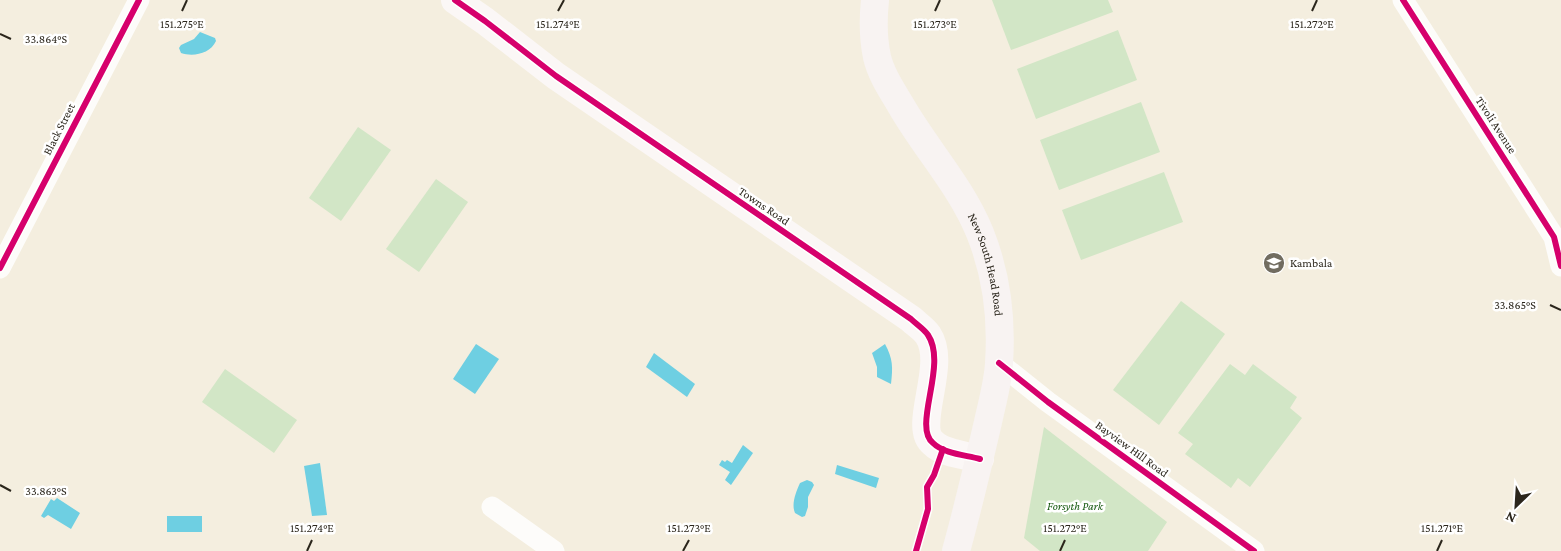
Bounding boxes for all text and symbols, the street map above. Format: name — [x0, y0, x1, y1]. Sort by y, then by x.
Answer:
text: 151.275°E — [160, 17, 204, 31]
text: 151.274°E — [536, 17, 580, 31]
text: 151.273°E — [913, 17, 957, 31]
text: 151.272°E — [1290, 17, 1334, 31]
text: 33.864°S — [25, 32, 68, 46]
street label: Tivoli Avenue — [1472, 94, 1520, 156]
street label: Black Street — [40, 100, 78, 157]
street label: Towns Road — [736, 184, 793, 229]
street label: New South Head Road — [965, 211, 1006, 317]
school or university icon: Kambala — [1262, 251, 1286, 275]
place label: Kambala — [1290, 256, 1333, 270]
text: 33.865°S — [1494, 298, 1536, 312]
street label: Bayview Hill Road — [1093, 418, 1172, 481]
north arrow — [1491, 481, 1541, 531]
text: 33.863°S — [25, 484, 67, 498]
park label: Forsyth Park — [1047, 499, 1104, 513]
text: N — [1502, 508, 1518, 527]
text: 151.274°E — [290, 521, 334, 535]
text: 151.273°E — [667, 521, 711, 535]
text: 151.272°E — [1043, 521, 1087, 535]
text: 151.271°E — [1421, 521, 1463, 535]

